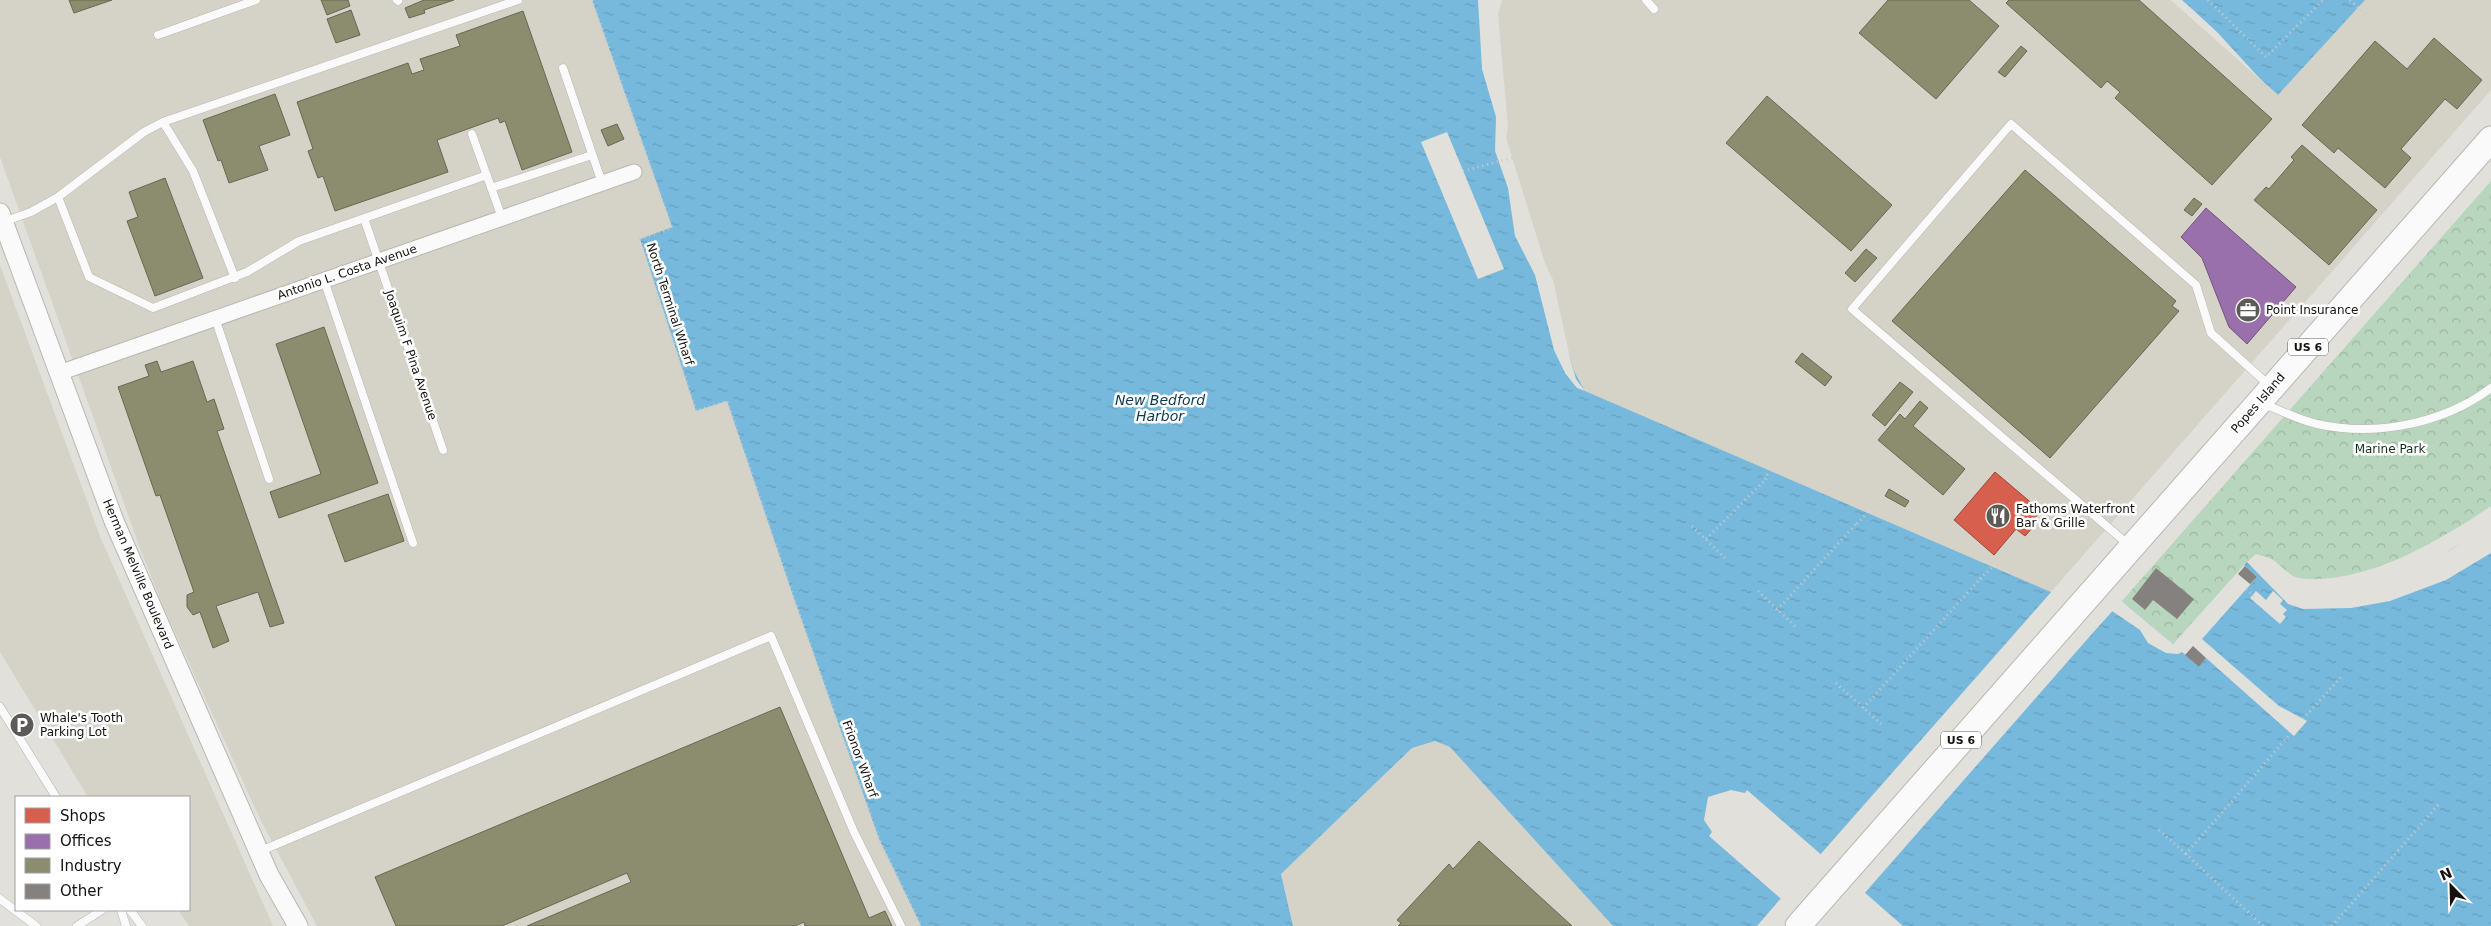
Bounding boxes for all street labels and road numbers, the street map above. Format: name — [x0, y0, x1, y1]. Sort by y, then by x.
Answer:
street label: North Terminal Wharf — [644, 241, 697, 368]
street label: Antonio L. Costa Avenue — [275, 242, 419, 302]
street label: Joaquim F Pina Avenue — [382, 287, 440, 422]
road number: US 6 — [2288, 338, 2328, 356]
street label: Popes Island — [2228, 370, 2288, 436]
street label: Herman Melville Boulevard — [100, 497, 176, 651]
street label: Frionor Wharf — [840, 718, 881, 800]
road number: US 6 — [1941, 732, 1981, 748]

